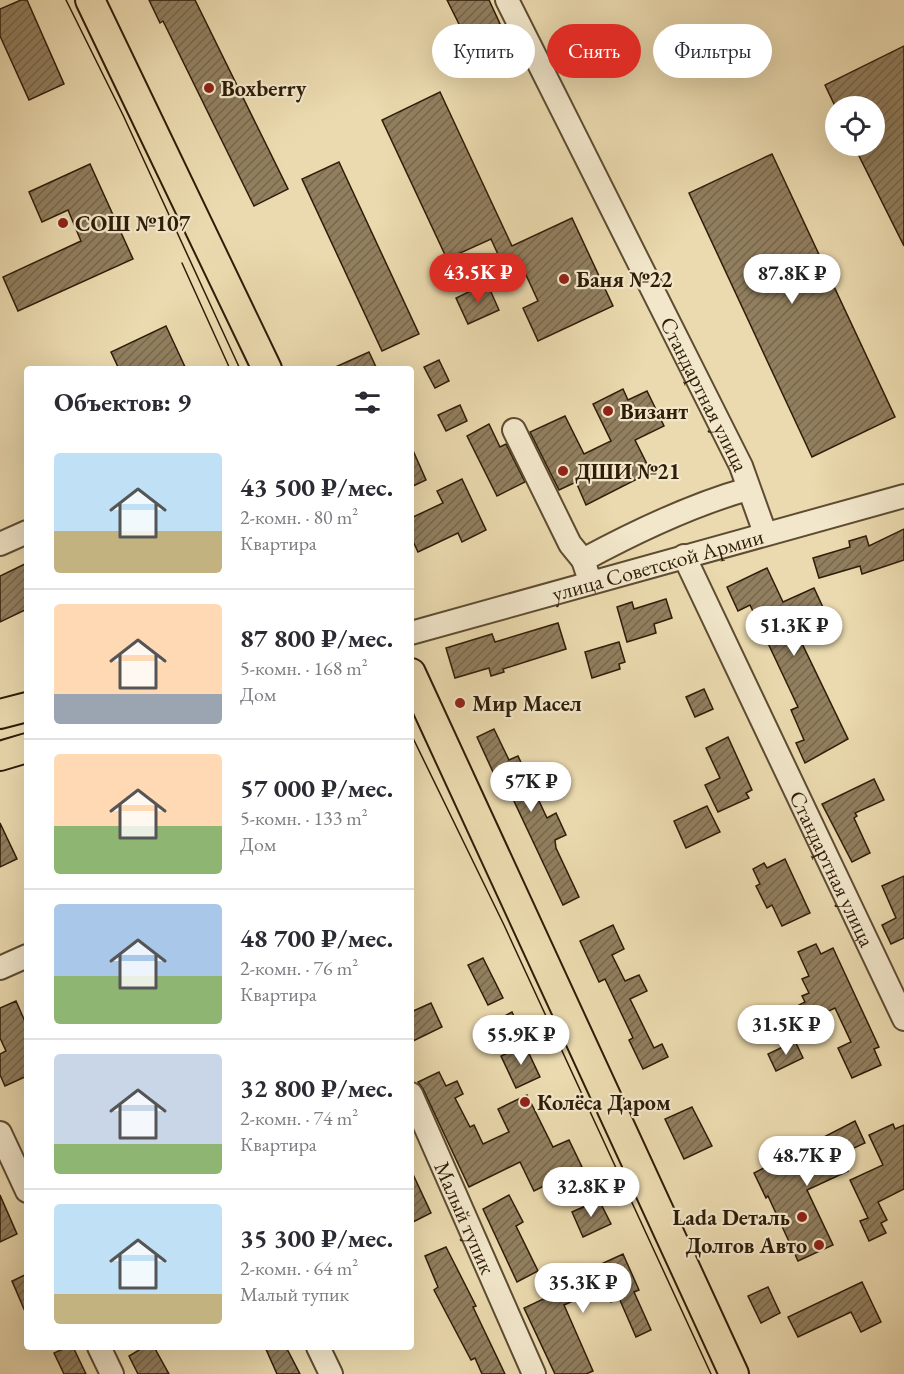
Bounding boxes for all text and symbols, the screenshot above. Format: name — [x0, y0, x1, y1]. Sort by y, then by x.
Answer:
chip: Купить — [432, 24, 535, 78]
chip: Снять — [547, 24, 641, 78]
chip: Фильтры — [653, 24, 772, 78]
place label: Boxberry — [221, 74, 307, 103]
marker: Boxberry — [202, 81, 216, 95]
map controls — [825, 96, 885, 156]
button: locate — [825, 96, 885, 156]
place label: СОШ №107 — [75, 209, 191, 238]
marker: СОШ №107 — [56, 216, 70, 230]
pin: 43.5K ₽ — [423, 253, 533, 304]
pin: 87.8K ₽ — [737, 254, 847, 305]
text: 43.5K ₽ — [444, 259, 512, 285]
text: 87.8K ₽ — [758, 260, 826, 286]
place label: Баня №22 — [576, 265, 673, 294]
marker: Баня №22 — [557, 272, 571, 286]
street label: Стандартная улица — [653, 312, 756, 476]
text: Объектов: 9 — [54, 385, 191, 419]
icon: filters — [351, 386, 384, 419]
place label: Визант — [620, 397, 688, 426]
marker: Визант — [601, 404, 615, 418]
place label: ДШИ №21 — [575, 457, 680, 486]
marker: ДШИ №21 — [556, 464, 570, 478]
text: 43 500 ₽/мес. — [240, 470, 393, 504]
icon: home — [102, 477, 174, 549]
text: 2-комн. · 80 m² — [240, 504, 358, 530]
street label: улица Советской Армии — [549, 522, 767, 608]
text: Квартира — [240, 530, 317, 556]
pin: 51.3K ₽ — [739, 606, 849, 657]
text: 51.3K ₽ — [760, 612, 828, 638]
text: 87 800 ₽/мес. — [240, 621, 393, 655]
icon: home — [102, 628, 174, 700]
text: 5-комн. · 168 m² — [240, 655, 368, 681]
text: Дом — [240, 681, 276, 707]
place label: Мир Масел — [472, 689, 582, 718]
marker: Мир Масел — [453, 696, 467, 710]
pin: 57K ₽ — [489, 762, 573, 813]
text: 57K ₽ — [504, 768, 558, 794]
text: 57 000 ₽/мес. — [240, 771, 393, 805]
icon: home — [102, 778, 174, 850]
street label: Стандартная улица — [782, 786, 882, 952]
text: 5-комн. · 133 m² — [240, 805, 368, 831]
text: Дом — [240, 831, 276, 857]
text: 48 700 ₽/мес. — [240, 921, 393, 955]
icon: home — [102, 928, 174, 1000]
text: 2-комн. · 76 m² — [240, 955, 358, 981]
text: Квартира — [240, 981, 317, 1007]
pin: 31.5K ₽ — [731, 1005, 841, 1056]
text: 31.5K ₽ — [752, 1011, 820, 1037]
pin: 55.9K ₽ — [466, 1015, 576, 1066]
text: 55.9K ₽ — [487, 1021, 555, 1047]
text: 32 800 ₽/мес. — [240, 1071, 393, 1105]
icon: home — [102, 1078, 174, 1150]
place label: Колёса Даром — [537, 1088, 671, 1117]
marker: Колёса Даром — [518, 1095, 532, 1109]
text: 2-комн. · 74 m² — [240, 1105, 358, 1131]
text: Квартира — [240, 1131, 317, 1157]
pin: 48.7K ₽ — [752, 1136, 862, 1187]
text: 48.7K ₽ — [773, 1142, 841, 1168]
street label: Малый тупик — [427, 1157, 502, 1279]
pin: 32.8K ₽ — [536, 1167, 646, 1218]
text: 32.8K ₽ — [557, 1173, 625, 1199]
place label: Lada Dеталь — [672, 1203, 790, 1232]
marker: Lada Dеталь — [795, 1210, 809, 1224]
text: 35 300 ₽/мес. — [240, 1221, 393, 1255]
icon: home — [102, 1228, 174, 1300]
place label: Долгов Авто — [686, 1231, 807, 1260]
marker: Долгов Авто — [812, 1238, 826, 1252]
text: 2-комн. · 64 m² — [240, 1255, 358, 1281]
pin: 35.3K ₽ — [528, 1263, 638, 1314]
text: 35.3K ₽ — [549, 1269, 617, 1295]
text: Малый тупик — [240, 1281, 349, 1307]

